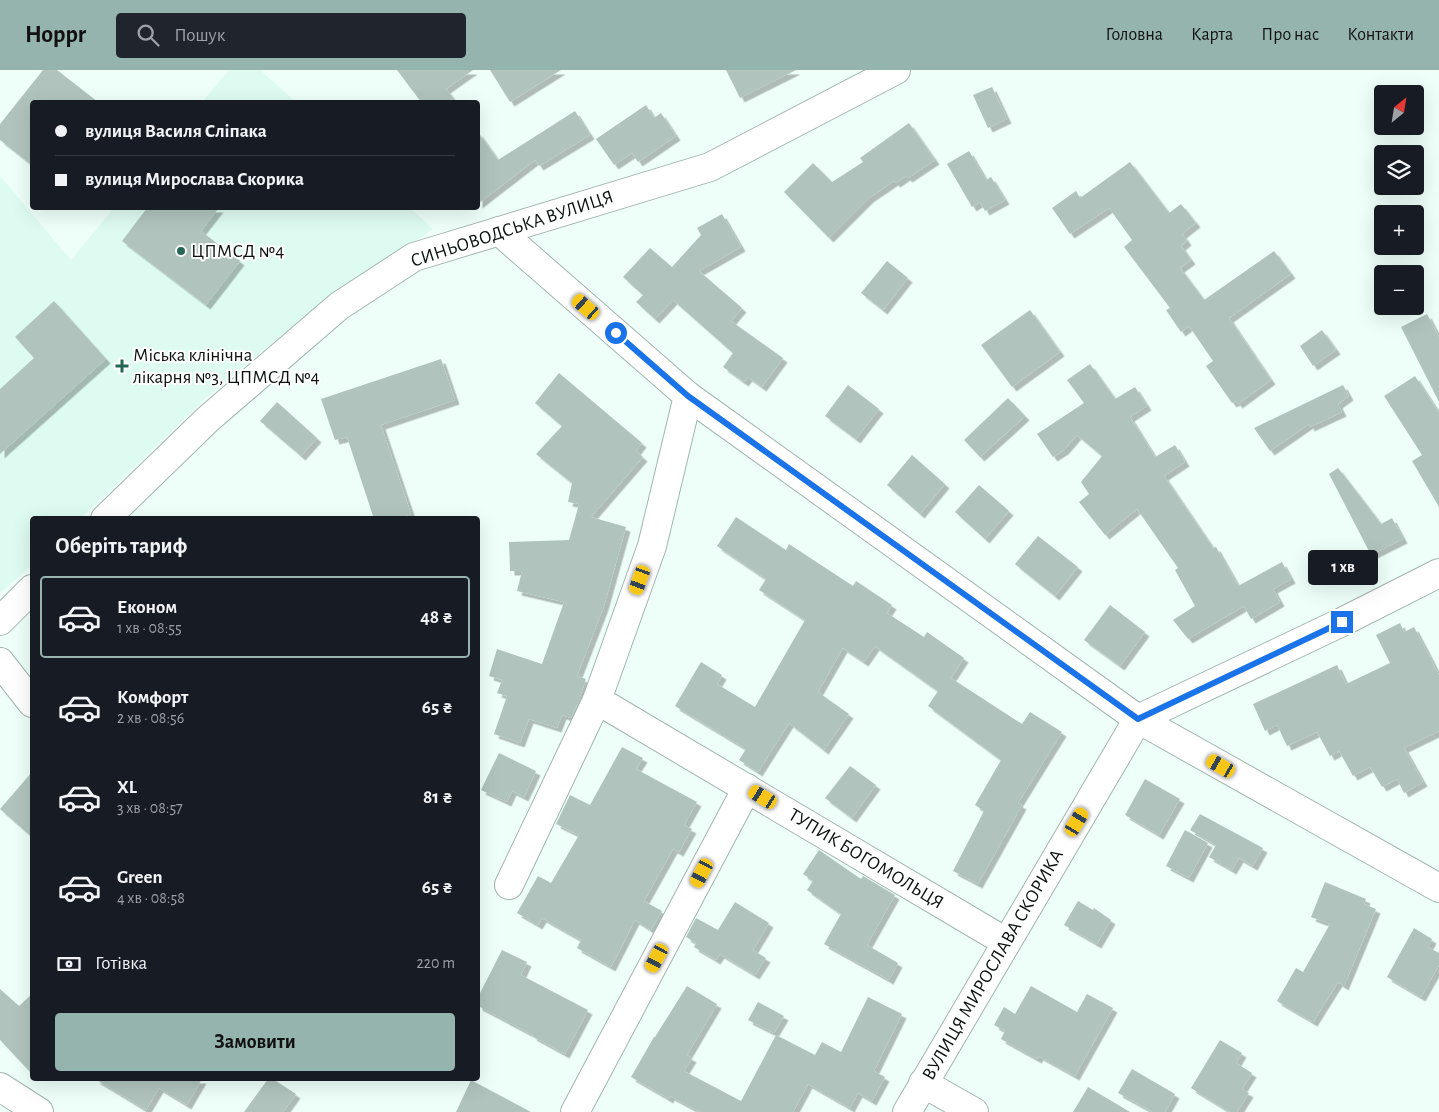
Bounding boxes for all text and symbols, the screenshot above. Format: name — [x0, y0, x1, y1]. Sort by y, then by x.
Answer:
search box — [116, 13, 466, 58]
icon: search — [134, 21, 162, 49]
text: Hoppr — [25, 23, 86, 47]
text: Пошук — [174, 26, 225, 45]
text: Головна — [1106, 26, 1163, 44]
text: Карта — [1191, 26, 1233, 44]
text: Про нас — [1261, 26, 1319, 44]
text: Контакти — [1347, 26, 1414, 44]
north arrow — [1374, 85, 1424, 135]
map controls — [1374, 85, 1424, 315]
text: вулиця Василя Сліпака — [85, 122, 267, 141]
button: layers — [1374, 145, 1424, 195]
text: вулиця Мирослава Скорика — [85, 170, 304, 189]
street label: СИНЬОВОДСЬКА ВУЛИЦЯ — [408, 187, 616, 271]
button: + — [1374, 205, 1424, 255]
place label: ЦПМСД №4 — [191, 242, 284, 261]
marker: ЦПМСД №4 — [175, 245, 187, 257]
button: − — [1374, 265, 1424, 315]
car — [569, 291, 602, 323]
route start — [605, 322, 627, 344]
place label: Міська клінічна лікарня №3, ЦПМСД №4 — [133, 346, 320, 387]
marker: Міська клінічна лікарня №3, ЦПМСД №4 — [115, 359, 129, 373]
text: Оберіть тариф — [55, 535, 187, 557]
callout: 1 хв — [1307, 550, 1377, 584]
text: 1 хв — [1331, 559, 1355, 575]
car — [627, 563, 652, 597]
icon: car — [57, 595, 102, 640]
text: Економ — [117, 598, 177, 617]
text: 48 ₴ — [420, 608, 453, 627]
route end — [1331, 611, 1353, 633]
text: 1 хв · 08:55 — [117, 620, 182, 636]
icon: car — [57, 685, 102, 730]
text: Комфорт — [117, 688, 188, 707]
text: 65 ₴ — [422, 698, 453, 717]
text: 2 хв · 08:56 — [117, 710, 184, 726]
car — [1204, 752, 1237, 780]
icon: car — [57, 775, 102, 820]
text: XL — [117, 778, 137, 797]
car — [746, 783, 779, 811]
text: 81 ₴ — [423, 788, 453, 807]
text: 3 хв · 08:57 — [117, 800, 183, 816]
street label: ТУПИК БОГОМОЛЬЦЯ — [785, 805, 947, 913]
car — [1062, 805, 1091, 839]
street label: ВУЛИЦЯ МИРОСЛАВА СКОРИКА — [919, 846, 1067, 1084]
car — [688, 856, 715, 890]
icon: car — [57, 865, 102, 910]
text: Green — [117, 868, 163, 887]
text: 65 ₴ — [422, 878, 453, 897]
text: 4 хв · 08:58 — [117, 890, 185, 906]
car — [643, 941, 670, 975]
icon: cash — [55, 950, 83, 978]
text: Готівка — [95, 954, 147, 973]
text: 220 m — [417, 955, 455, 971]
button: Замовити — [55, 1013, 455, 1071]

